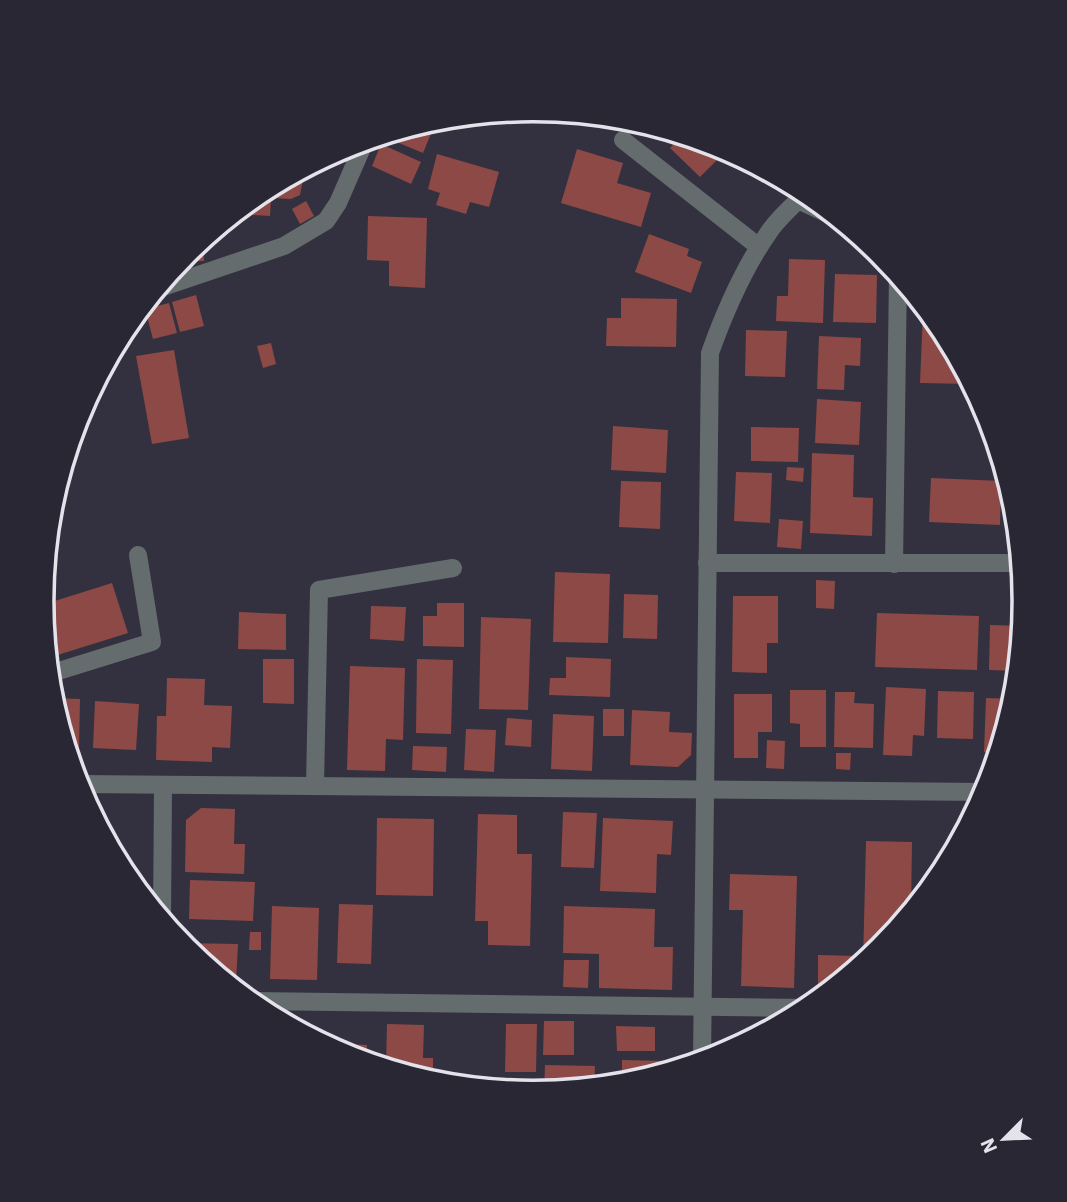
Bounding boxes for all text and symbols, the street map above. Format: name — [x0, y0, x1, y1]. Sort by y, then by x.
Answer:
north arrow — [969, 1104, 1039, 1174]
text: N — [975, 1135, 1002, 1157]

